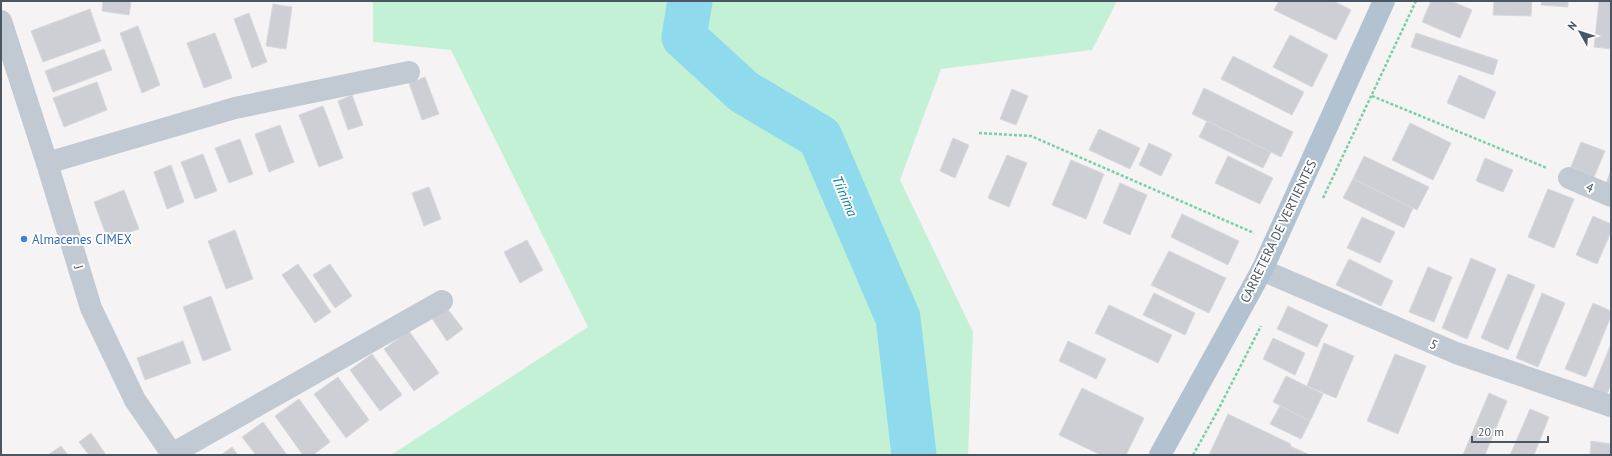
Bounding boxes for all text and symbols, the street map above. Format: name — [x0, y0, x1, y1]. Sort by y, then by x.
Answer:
north arrow — [1560, 12, 1600, 52]
text: N — [1565, 18, 1580, 33]
street label: CARRETERA DE VERTIENTES — [1236, 157, 1321, 305]
water label: Tíinima — [828, 173, 862, 219]
street label: 4 — [1583, 178, 1596, 197]
place label: Almacenes CIMEX — [32, 231, 132, 248]
marker: Almacenes CIMEX — [19, 234, 29, 244]
street label: J — [70, 262, 87, 271]
street label: 5 — [1427, 335, 1440, 354]
scale bar — [1472, 418, 1548, 444]
text: 20 m — [1478, 424, 1504, 439]

